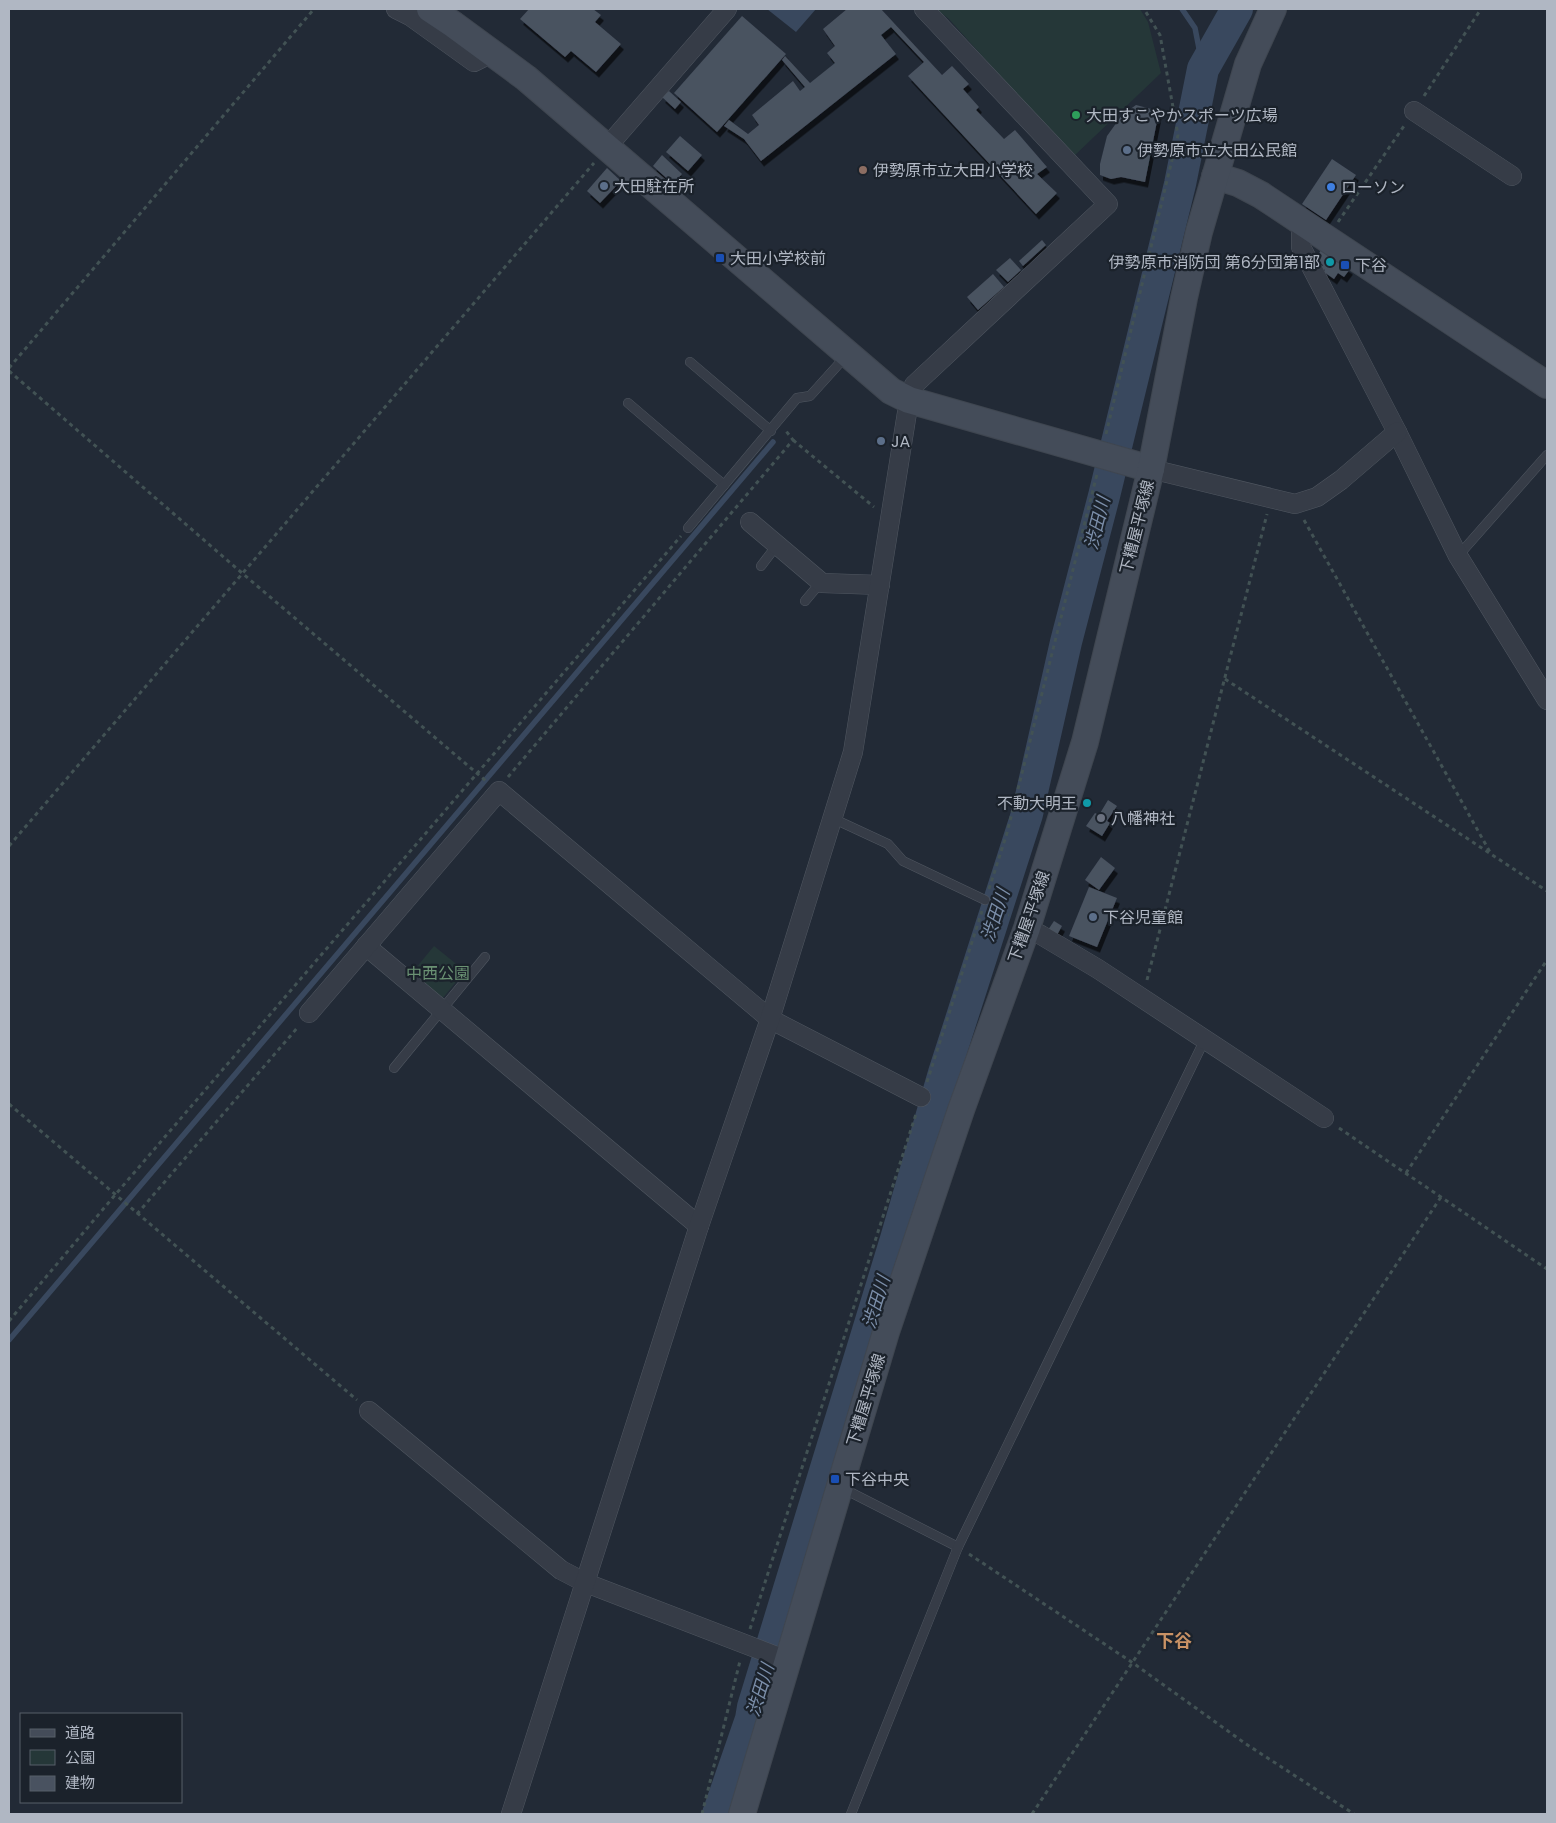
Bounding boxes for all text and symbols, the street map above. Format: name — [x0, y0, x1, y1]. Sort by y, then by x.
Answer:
place label: 大田すこやかスポーツ広場 — [1086, 104, 1278, 127]
marker: 大田すこやかスポーツ広場 — [1070, 109, 1082, 121]
place label: 伊勢原市立大田公民館 — [1137, 139, 1297, 162]
marker: 伊勢原市立大田公民館 — [1121, 144, 1133, 156]
place label: 伊勢原市立大田小学校 — [873, 159, 1033, 182]
marker: 伊勢原市立大田小学校 — [857, 164, 869, 176]
place label: 大田駐在所 — [614, 175, 694, 198]
place label: ローソン — [1341, 176, 1405, 199]
marker: 大田駐在所 — [598, 180, 610, 192]
marker: ローソン — [1325, 181, 1337, 193]
place label: 大田小学校前 — [730, 247, 826, 270]
place label: 伊勢原市消防団 第6分団第1部 — [1108, 251, 1320, 274]
marker: 大田小学校前 — [714, 252, 726, 264]
place label: 下谷 — [1355, 254, 1387, 277]
marker: 伊勢原市消防団 第6分団第1部 — [1324, 256, 1336, 268]
marker: 下谷 — [1339, 259, 1351, 271]
place label: JA — [891, 430, 910, 453]
marker: JA — [875, 435, 887, 447]
street label: 下糟屋平塚線 — [1114, 478, 1160, 576]
water label: 渋田川 — [1078, 492, 1116, 552]
place label: 不動大明王 — [997, 792, 1077, 815]
marker: 不動大明王 — [1081, 797, 1093, 809]
place label: 八幡神社 — [1111, 807, 1175, 830]
marker: 八幡神社 — [1095, 812, 1107, 824]
street label: 下糟屋平塚線 — [1002, 868, 1056, 966]
water label: 渋田川 — [975, 884, 1016, 945]
place label: 下谷児童館 — [1103, 906, 1183, 929]
marker: 下谷児童館 — [1087, 911, 1099, 923]
park label: 中西公園 — [406, 962, 470, 985]
water label: 渋田川 — [856, 1271, 896, 1331]
street label: 下糟屋平塚線 — [841, 1351, 891, 1449]
place label: 下谷中央 — [845, 1468, 909, 1491]
marker: 下谷中央 — [829, 1473, 841, 1485]
district label: 下谷 — [1156, 1628, 1192, 1653]
water label: 渋田川 — [740, 1659, 780, 1719]
legend — [20, 1713, 182, 1803]
text: 道路 — [65, 1722, 95, 1743]
text: 公園 — [65, 1747, 95, 1768]
text: 建物 — [65, 1772, 95, 1793]

